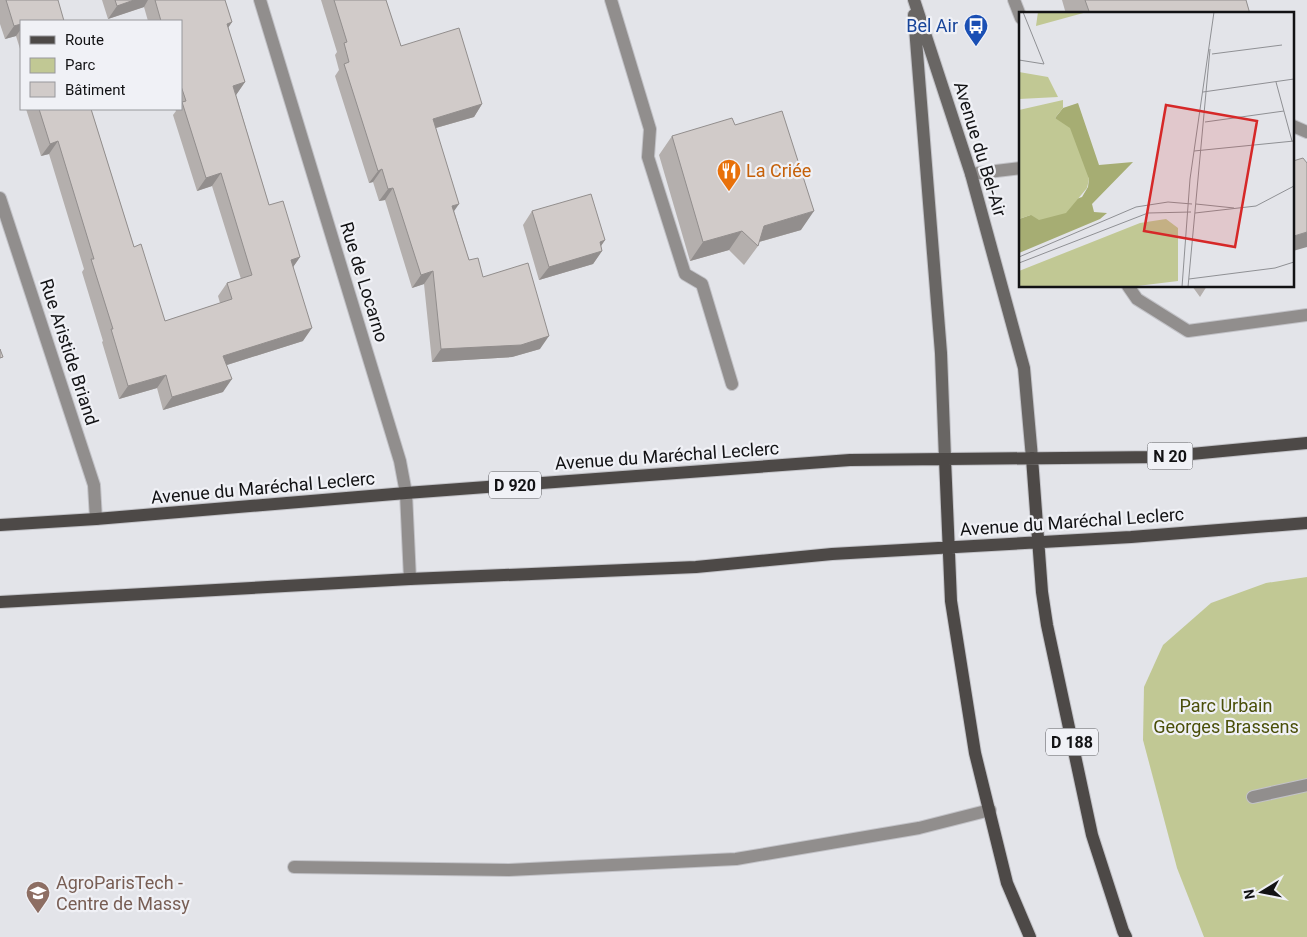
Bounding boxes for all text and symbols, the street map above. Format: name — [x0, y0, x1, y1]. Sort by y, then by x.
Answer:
inset map — [1019, 12, 1294, 288]
bus stop icon: Bel Air — [963, 13, 989, 47]
place label: Bel Air — [906, 15, 958, 36]
legend — [20, 20, 182, 110]
text: Route — [65, 31, 104, 49]
text: Parc — [65, 56, 95, 74]
street label: Avenue du Bel-Air — [950, 79, 1011, 219]
text: Bâtiment — [65, 81, 125, 99]
restaurant icon: La Criée — [716, 158, 742, 192]
place label: La Criée — [746, 160, 811, 181]
street label: Rue de Locarno — [336, 219, 393, 345]
street label: Rue Aristide Briand — [36, 276, 103, 428]
street label: Avenue du Maréchal Leclerc — [554, 437, 780, 474]
road number: N 20 — [1148, 442, 1192, 470]
street label: Avenue du Maréchal Leclerc — [150, 467, 376, 508]
road number: D 920 — [489, 472, 541, 498]
street label: Avenue du Maréchal Leclerc — [959, 503, 1185, 540]
park label: Parc Urbain Georges Brassens — [1153, 695, 1299, 737]
road number: D 188 — [1046, 729, 1098, 756]
north arrow — [1237, 867, 1287, 917]
place label: AgroParisTech - Centre de Massy — [56, 872, 190, 914]
school or university icon: AgroParisTech - Centre de Massy — [25, 880, 51, 914]
text: N — [1240, 888, 1258, 901]

